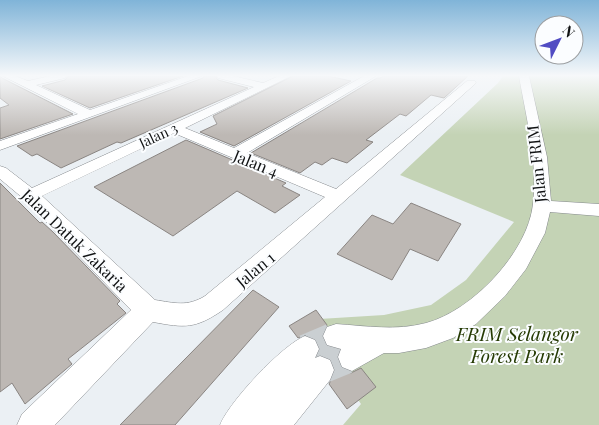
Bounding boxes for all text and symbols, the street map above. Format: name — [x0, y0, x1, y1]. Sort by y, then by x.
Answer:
north arrow — [534, 15, 584, 65]
text: N — [559, 21, 579, 41]
street label: Jalan 3 — [135, 118, 180, 153]
street label: Jalan FRIM — [521, 124, 551, 205]
street label: Jalan 4 — [230, 144, 282, 181]
street label: Jalan Datuk Zakaria — [17, 183, 133, 296]
street label: Jalan 1 — [230, 247, 279, 292]
park label: FRIM Selangor Forest Park — [455, 320, 579, 368]

